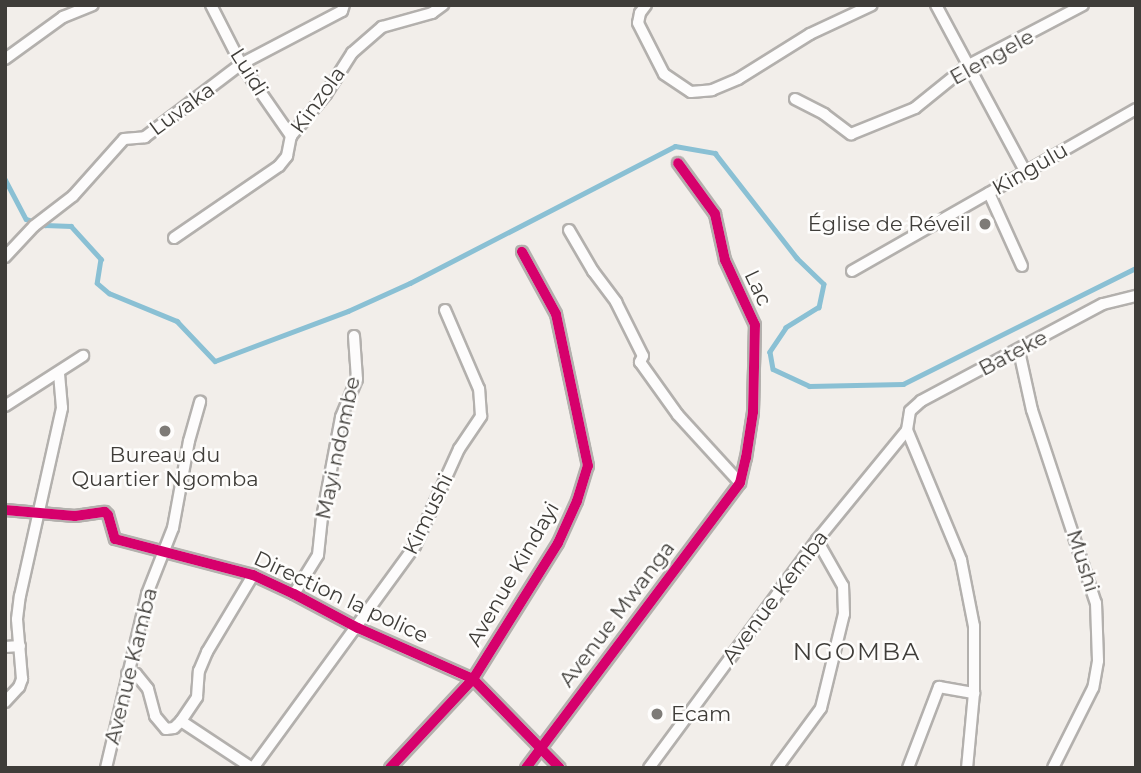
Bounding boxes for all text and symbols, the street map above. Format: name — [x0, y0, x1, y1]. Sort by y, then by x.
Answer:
street label: Elengele — [946, 24, 1038, 90]
street label: Luidi — [225, 43, 273, 101]
street label: Kinzola — [285, 62, 351, 138]
street label: Luvaka — [144, 77, 220, 141]
street label: Kingulu — [988, 137, 1072, 201]
place label: Église de Réveil — [808, 211, 971, 237]
marker: Église de Réveil — [977, 216, 993, 232]
street label: Lac — [739, 266, 777, 310]
street label: Bateke — [974, 325, 1052, 381]
street label: Mayi ndombe — [311, 374, 365, 522]
marker: Bureau du Quartier Ngomba — [157, 423, 173, 439]
place label: Bureau du Quartier Ngomba — [71, 442, 259, 492]
street label: Kimushi — [398, 469, 458, 559]
street label: Avenue Kindayi — [461, 497, 565, 651]
street label: Avenue Kemba — [717, 525, 833, 669]
street label: Mushi — [1061, 527, 1105, 595]
street label: Avenue Mwanga — [554, 536, 680, 692]
street label: Direction la police — [250, 546, 432, 648]
street label: Avenue Kamba — [99, 585, 163, 747]
district label: NGOMBA — [794, 638, 920, 666]
place label: Ecam — [671, 701, 731, 727]
marker: Ecam — [649, 706, 665, 722]

